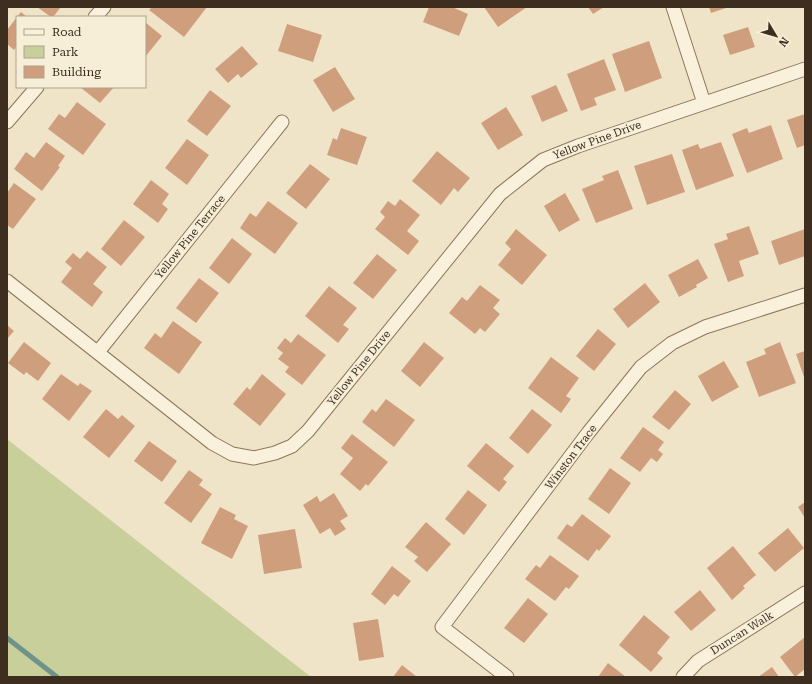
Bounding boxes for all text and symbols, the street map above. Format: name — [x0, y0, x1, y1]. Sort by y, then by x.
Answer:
legend — [16, 16, 146, 88]
north arrow — [756, 16, 796, 56]
text: Road — [52, 25, 82, 39]
text: N — [775, 35, 791, 50]
text: Park — [52, 45, 79, 59]
text: Building — [52, 65, 101, 79]
street label: Yellow Pine Drive — [551, 118, 643, 162]
street label: Yellow Pine Terrace — [152, 192, 228, 282]
street label: Yellow Pine Drive — [325, 328, 393, 408]
street label: Winston Trace — [543, 422, 599, 492]
street label: Duncan Walk — [708, 609, 776, 657]

